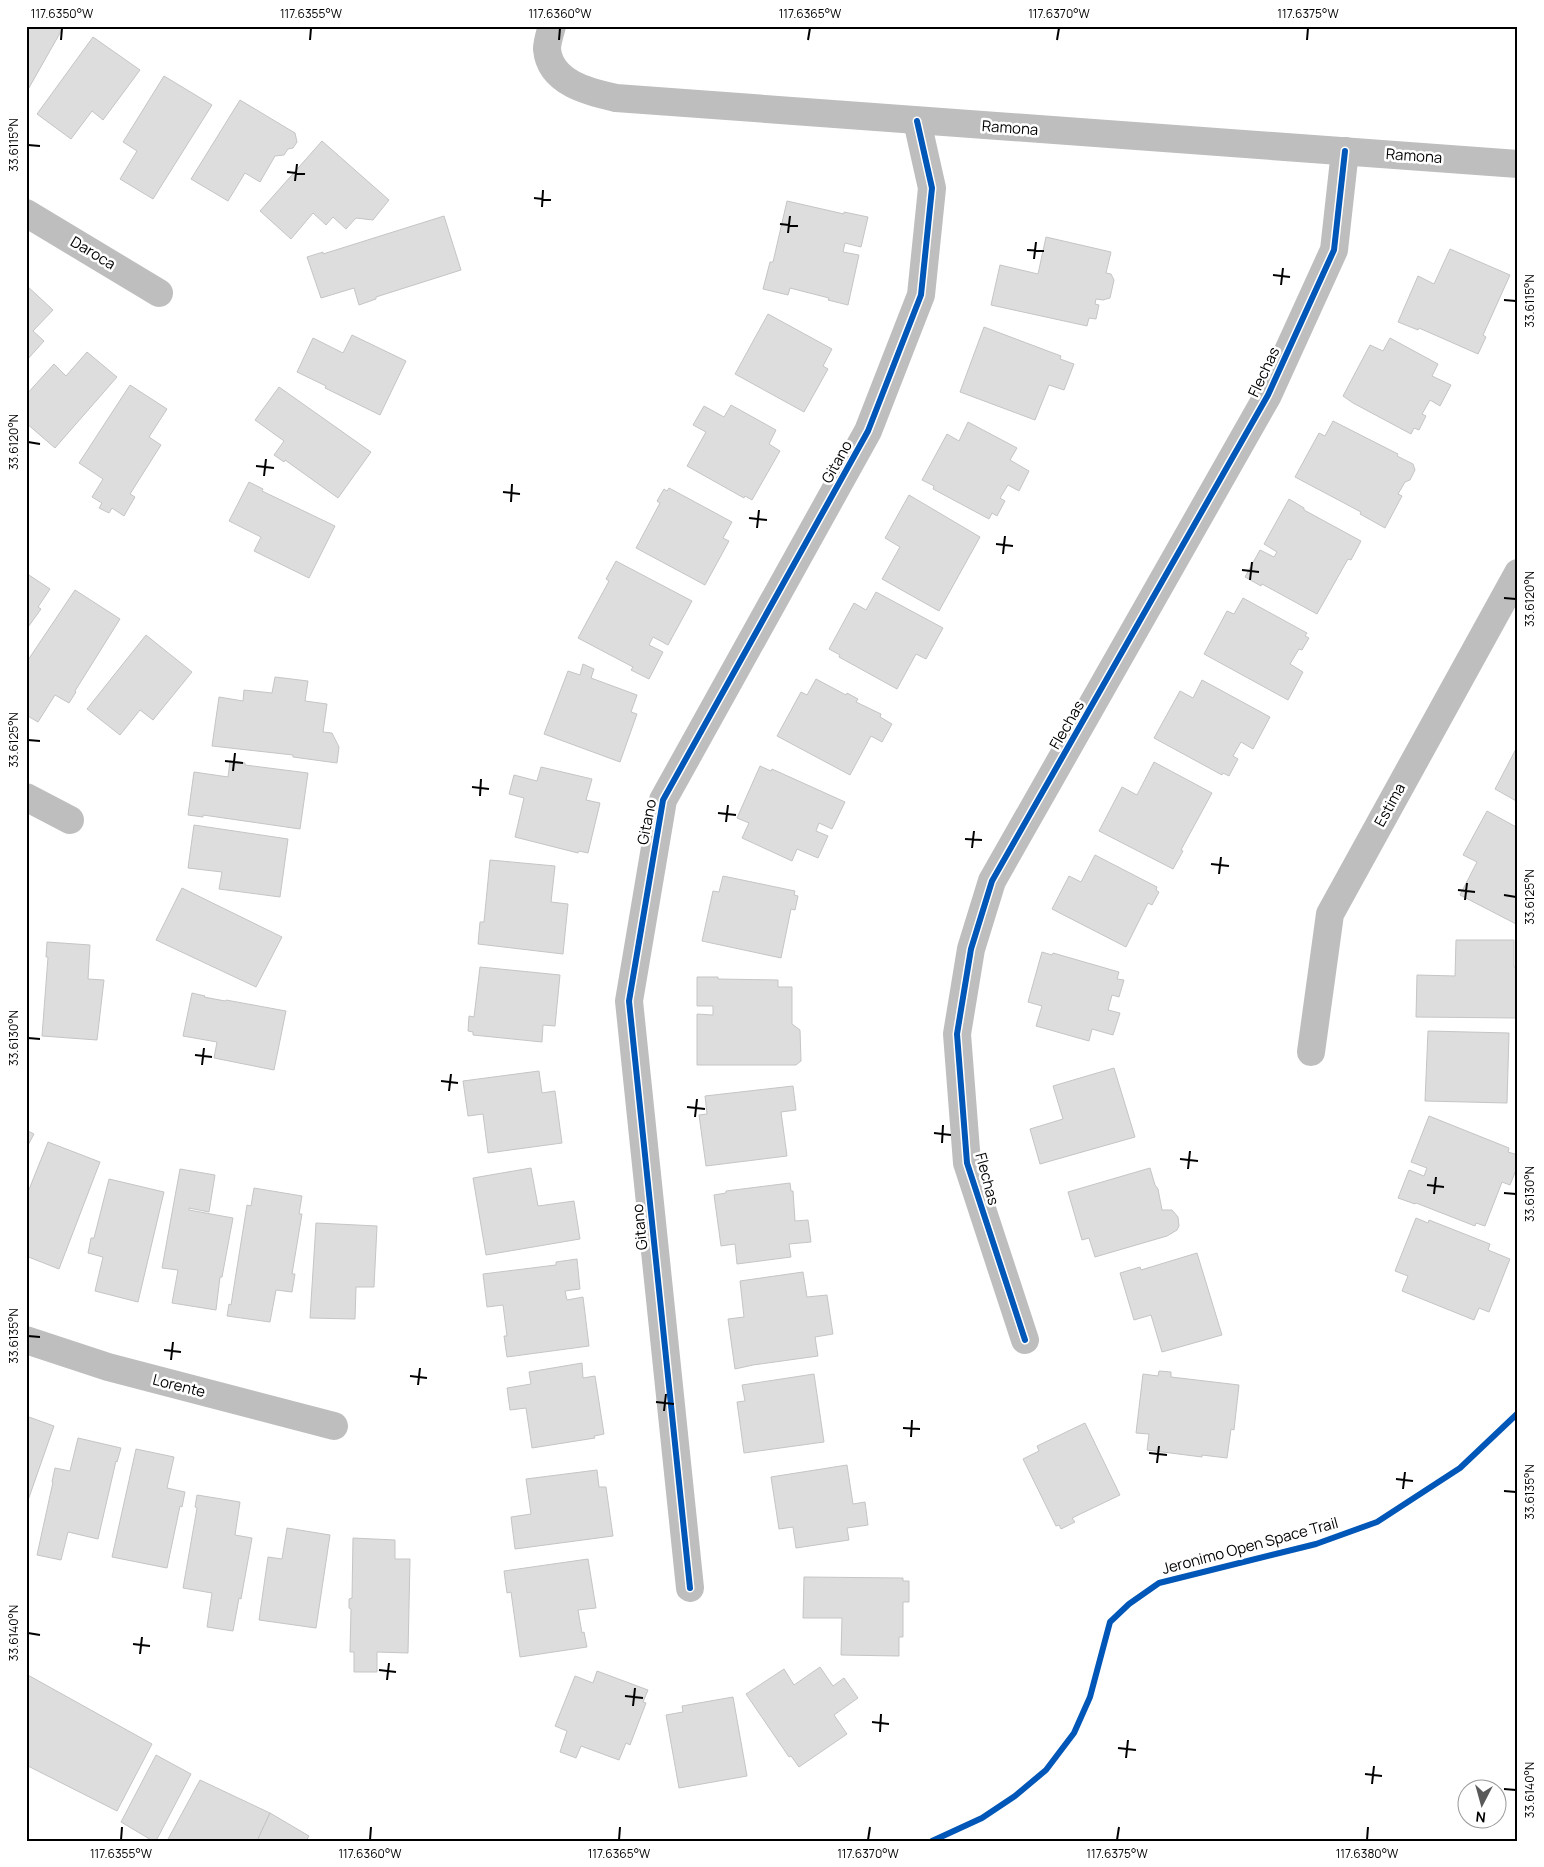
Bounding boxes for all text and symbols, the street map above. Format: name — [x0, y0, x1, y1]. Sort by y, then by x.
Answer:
text: 117.6350°W — [31, 5, 94, 22]
text: 117.6355°W — [280, 5, 343, 22]
text: 117.6360°W — [528, 5, 592, 22]
text: 117.6365°W — [779, 5, 842, 22]
text: 117.6370°W — [1028, 5, 1091, 22]
text: 117.6375°W — [1277, 5, 1339, 22]
street label: Ramona — [981, 115, 1039, 140]
text: 33.6115°N — [5, 118, 22, 172]
street label: Ramona — [1385, 143, 1443, 168]
street label: Daroca — [67, 231, 120, 274]
text: 33.6115°N — [1521, 274, 1538, 328]
street label: Flechas — [1243, 343, 1284, 400]
text: 33.6120°N — [5, 414, 22, 470]
street label: Gitano — [816, 436, 857, 487]
text: 33.6120°N — [1521, 571, 1538, 627]
street label: Flechas — [1044, 696, 1089, 753]
text: 33.6125°N — [5, 712, 22, 768]
street label: Estima — [1369, 779, 1410, 830]
street label: Gitano — [632, 797, 661, 847]
text: 33.6125°N — [1521, 869, 1538, 925]
text: 33.6130°N — [5, 1010, 22, 1066]
street label: Flechas — [970, 1150, 1005, 1207]
text: 33.6130°N — [1521, 1166, 1538, 1222]
street label: Gitano — [627, 1203, 652, 1251]
text: 33.6135°N — [5, 1308, 22, 1364]
street label: Lorente — [151, 1369, 208, 1402]
text: 33.6135°N — [1521, 1464, 1538, 1520]
street label: Jeronimo Open Space Trail — [1159, 1512, 1340, 1579]
text: 33.6140°N — [5, 1605, 22, 1661]
text: 33.6140°N — [1521, 1762, 1538, 1818]
north arrow — [1456, 1780, 1506, 1830]
text: N — [1475, 1807, 1487, 1827]
text: 117.6355°W — [90, 1845, 153, 1862]
text: 117.6360°W — [338, 1845, 402, 1862]
text: 117.6365°W — [588, 1845, 651, 1862]
text: 117.6370°W — [837, 1845, 900, 1862]
text: 117.6375°W — [1086, 1845, 1148, 1862]
text: 117.6380°W — [1336, 1845, 1399, 1862]

